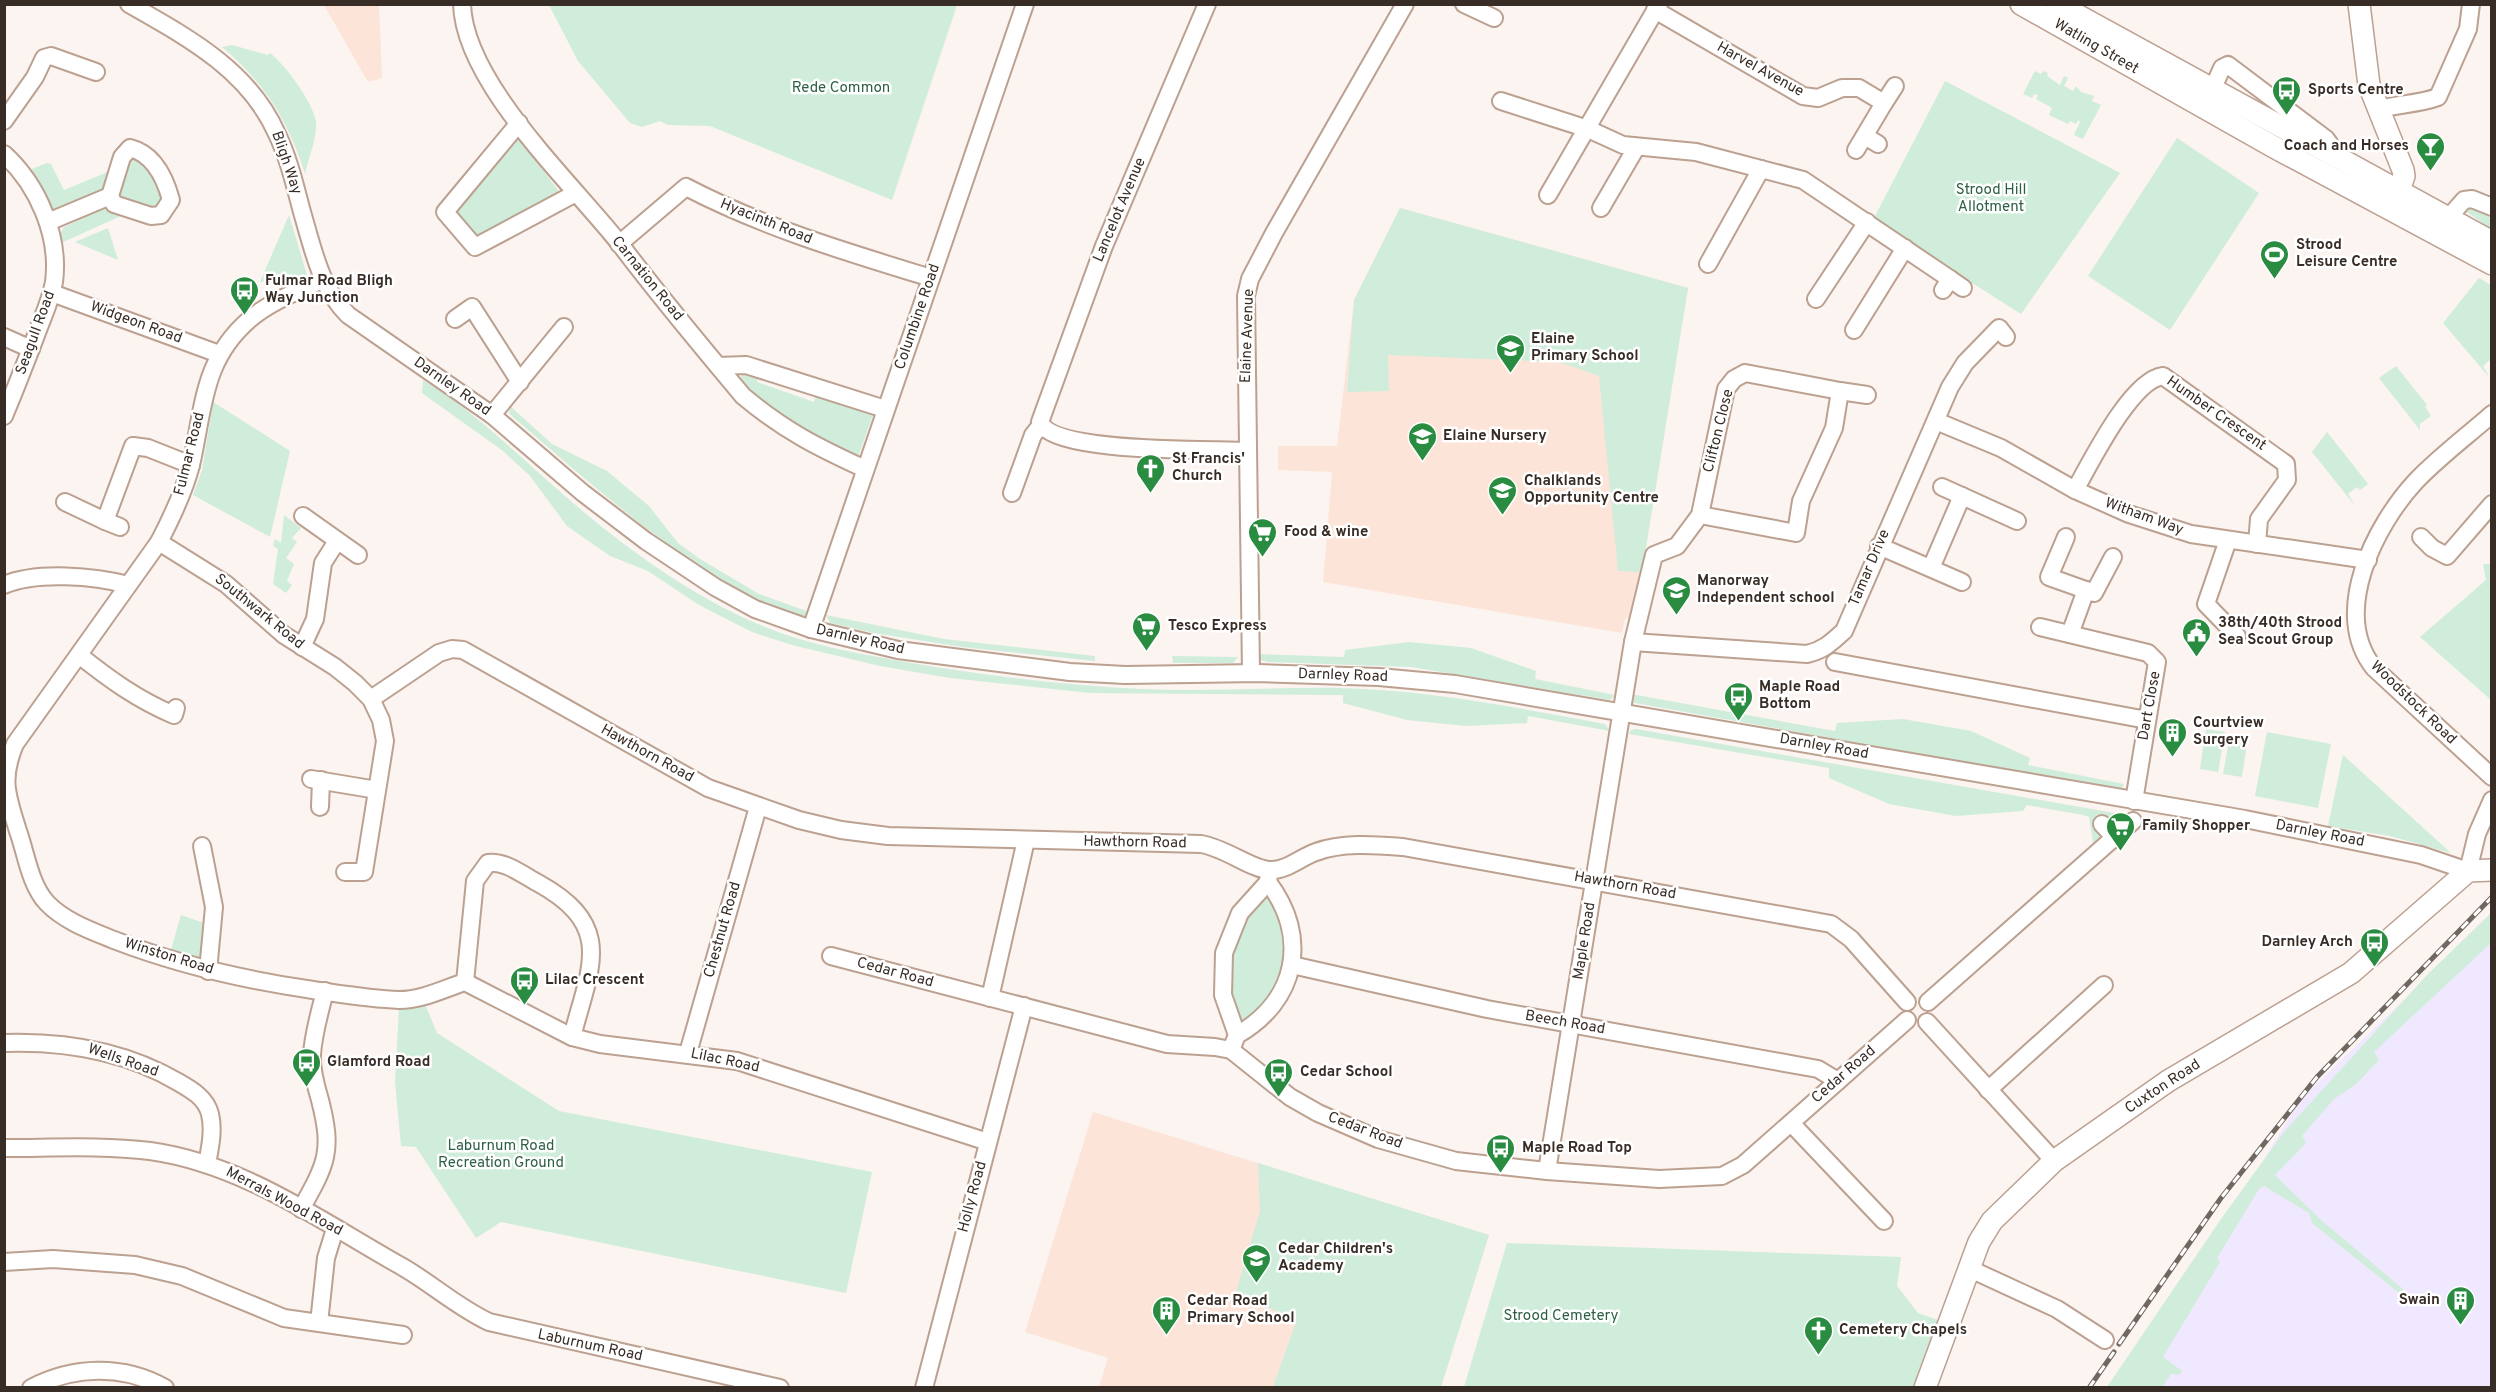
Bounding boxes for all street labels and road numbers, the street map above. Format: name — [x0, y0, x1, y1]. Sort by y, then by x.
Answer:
street label: Watling Street — [2050, 15, 2142, 79]
street label: Harvel Avenue — [1713, 38, 1807, 102]
street label: Bligh Way — [266, 129, 306, 197]
street label: Lancelot Avenue — [1089, 155, 1151, 265]
street label: Hyacinth Road — [717, 195, 815, 249]
street label: Carnation Road — [607, 233, 687, 325]
street label: Columbine Road — [891, 262, 945, 372]
street label: Seagull Road — [12, 288, 60, 378]
street label: Elaine Avenue — [1237, 288, 1259, 384]
street label: Widgeon Road — [87, 298, 185, 348]
street label: Darnley Road — [410, 353, 494, 421]
street label: Humber Crescent — [2162, 372, 2270, 456]
street label: Clifton Close — [1699, 387, 1739, 475]
street label: Fulmar Road — [170, 410, 210, 498]
street label: Witham Way — [2102, 494, 2186, 540]
street label: Tamar Drive — [1845, 527, 1895, 609]
street label: Southwark Road — [210, 570, 308, 654]
street label: Darnley Road — [814, 621, 906, 659]
street label: Woodstock Road — [2366, 657, 2460, 749]
street label: Darnley Road — [1298, 665, 1388, 687]
street label: Dart Close — [2135, 670, 2165, 742]
street label: Hawthorn Road — [597, 721, 697, 787]
street label: Darnley Road — [1778, 730, 1870, 764]
street label: Darnley Road — [2274, 816, 2366, 852]
street label: Hawthorn Road — [1083, 833, 1187, 853]
street label: Hawthorn Road — [1572, 868, 1678, 904]
street label: Chestnut Road — [700, 880, 746, 980]
street label: Maple Road — [1569, 901, 1601, 981]
street label: Winston Road — [122, 934, 216, 980]
street label: Cedar Road — [855, 954, 935, 992]
street label: Beech Road — [1524, 1007, 1606, 1039]
street label: Wells Road — [85, 1040, 161, 1082]
street label: Cedar Road — [1808, 1042, 1880, 1108]
street label: Lilac Road — [689, 1044, 761, 1078]
street label: Cuxton Road — [2122, 1056, 2204, 1118]
street label: Cedar Road — [1325, 1108, 1405, 1154]
street label: Holly Road — [954, 1159, 992, 1235]
street label: Merrals Wood Road — [222, 1163, 346, 1241]
street label: Laburnum Road — [536, 1326, 644, 1366]

